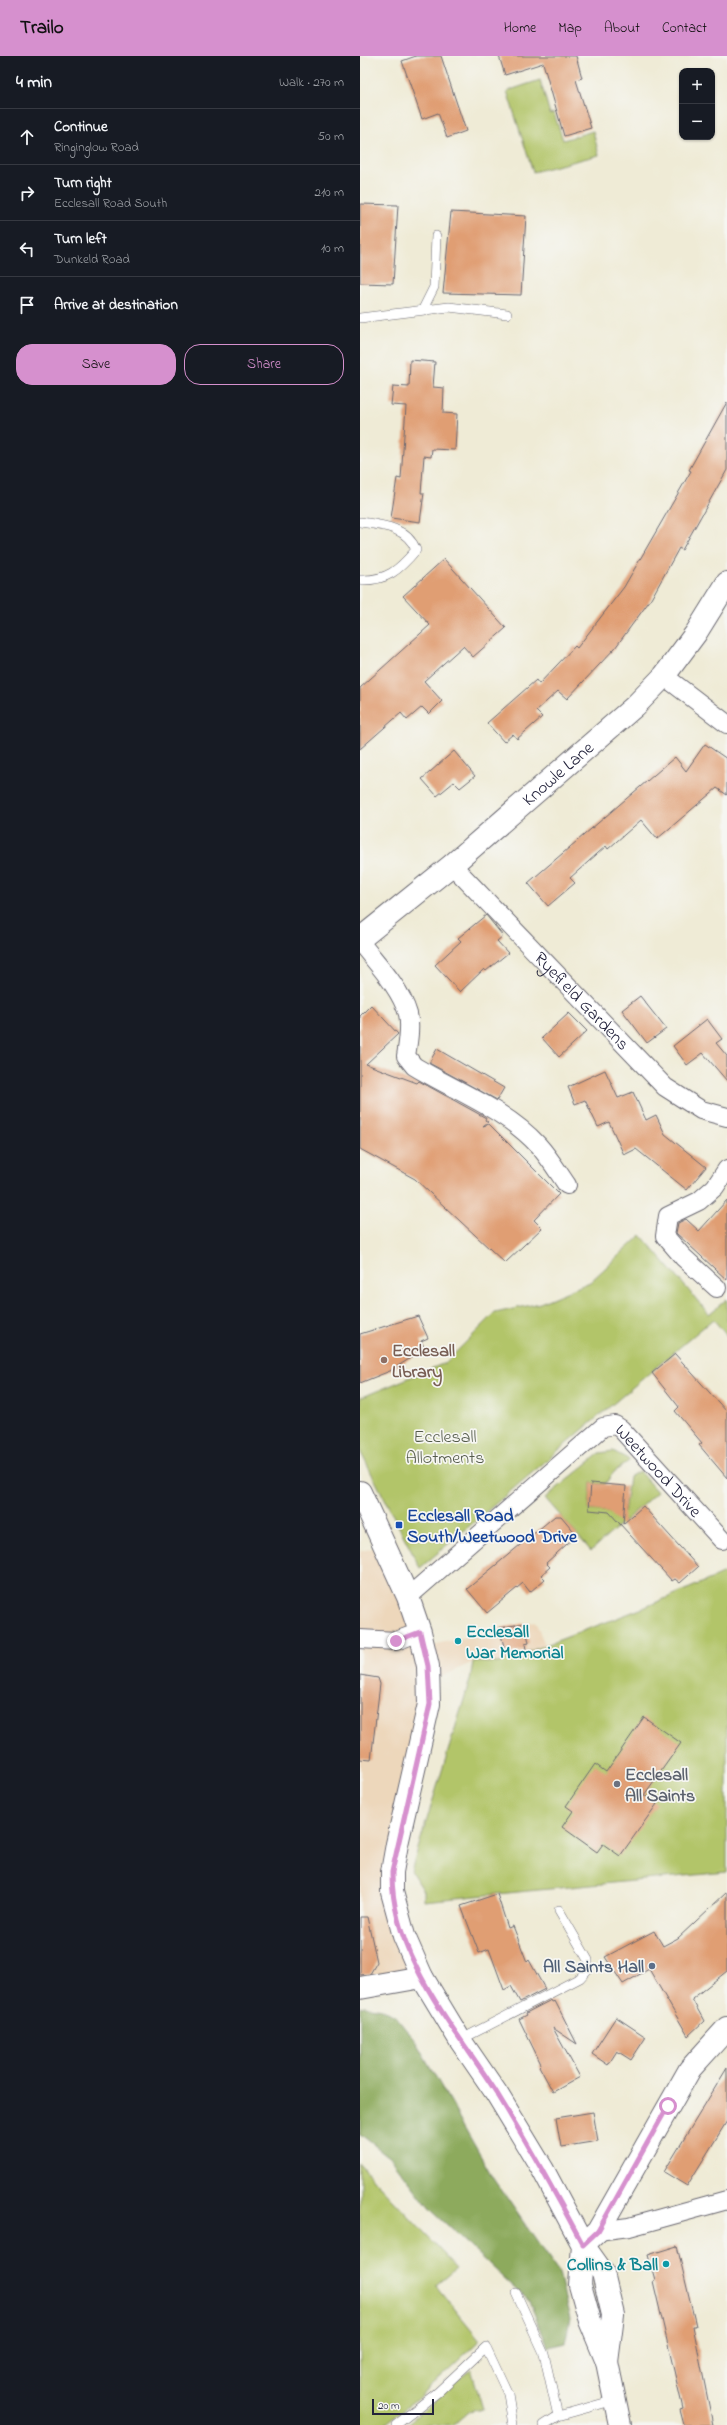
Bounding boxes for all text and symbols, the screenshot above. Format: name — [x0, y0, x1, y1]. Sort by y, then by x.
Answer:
text: Trailo — [20, 15, 64, 42]
text: Home — [504, 18, 536, 39]
text: Map — [558, 18, 582, 39]
text: About — [604, 18, 640, 39]
text: Contact — [662, 18, 707, 39]
map controls — [679, 68, 715, 140]
button: + — [679, 68, 715, 104]
text: 4 min — [16, 70, 52, 95]
text: Walk · 270 m — [279, 73, 344, 92]
button: − — [679, 104, 715, 140]
text: Continue — [54, 116, 108, 138]
icon: ahead — [16, 126, 38, 148]
text: 50 m — [318, 127, 344, 146]
text: Ringinglow Road — [54, 138, 139, 157]
text: Turn right — [54, 172, 112, 194]
icon: right — [16, 182, 38, 204]
text: 210 m — [314, 183, 344, 202]
text: Ecclesall Road South — [54, 194, 167, 213]
text: Turn left — [54, 228, 107, 250]
icon: left — [16, 238, 38, 260]
text: 10 m — [321, 239, 344, 258]
text: Dunkeld Road — [54, 250, 130, 269]
icon: arrive — [16, 294, 38, 316]
text: Arrive at destination — [54, 294, 178, 316]
button: Save — [16, 344, 176, 385]
button: Share — [184, 344, 344, 385]
street label: Knowle Lane — [517, 736, 601, 813]
street label: Ryefield Gardens — [527, 947, 634, 1057]
place label: Ecclesall Library — [392, 1339, 455, 1387]
marker: Ecclesall Library — [379, 1355, 389, 1365]
street label: Weetwood Drive — [608, 1419, 707, 1525]
park label: Ecclesall Allotments — [406, 1425, 484, 1472]
place label: Ecclesall Road South/Weetwood Drive — [407, 1504, 578, 1551]
marker: Ecclesall Road South/Weetwood Drive — [394, 1520, 404, 1530]
place label: Ecclesall War Memorial — [466, 1620, 564, 1667]
route end — [387, 1632, 405, 1650]
marker: Ecclesall War Memorial — [453, 1636, 463, 1646]
place label: Ecclesall All Saints — [625, 1763, 695, 1810]
marker: Ecclesall All Saints — [612, 1779, 622, 1789]
place label: All Saints Hall — [543, 1955, 644, 1981]
marker: All Saints Hall — [647, 1961, 657, 1971]
route start — [659, 2097, 677, 2115]
place label: Collins & Ball — [567, 2253, 658, 2279]
marker: Collins & Ball — [661, 2259, 671, 2269]
scale bar — [372, 2397, 434, 2416]
text: 20 m — [378, 2398, 400, 2414]

